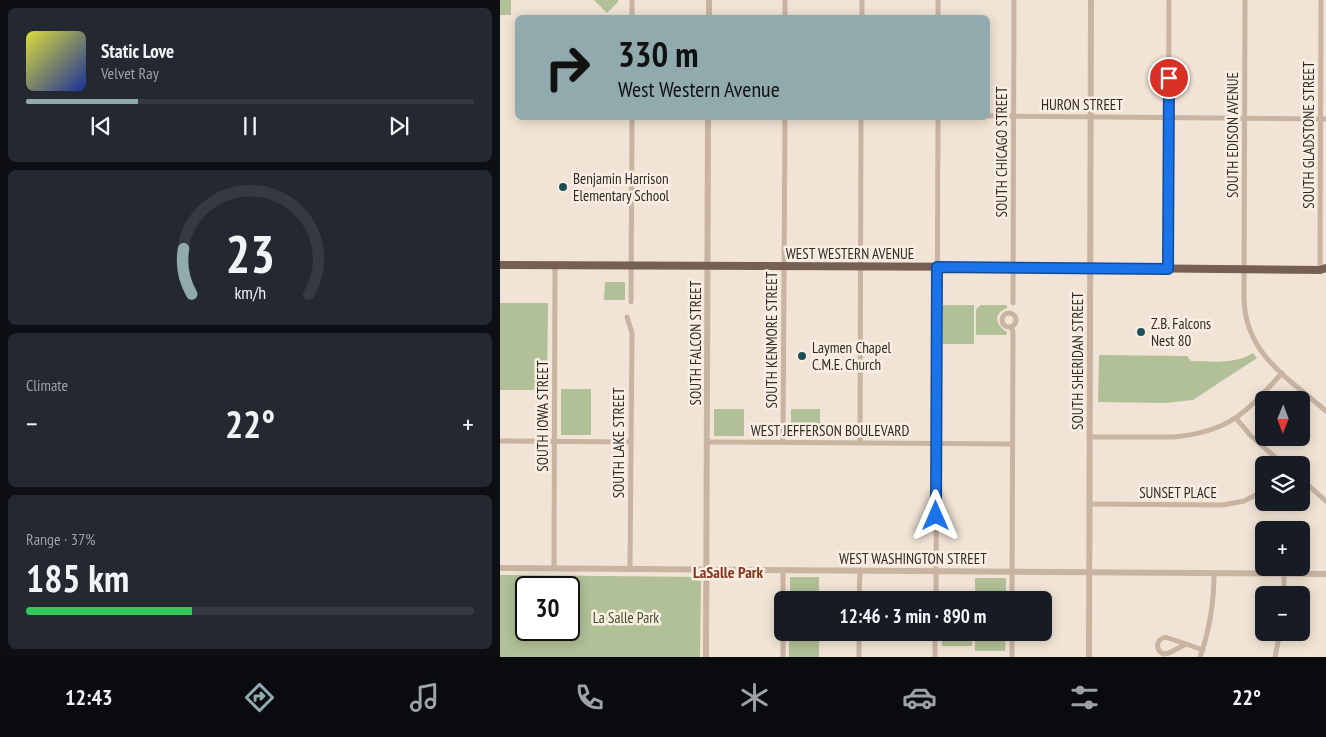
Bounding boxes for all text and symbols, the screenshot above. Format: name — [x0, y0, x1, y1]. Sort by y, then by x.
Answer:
text: 330 m — [618, 31, 699, 77]
icon: right — [535, 35, 600, 100]
text: Static Love — [101, 39, 174, 63]
pin — [1148, 57, 1190, 99]
street label: SOUTH GLADSTONE STREET — [1299, 61, 1318, 209]
text: Velvet Ray — [101, 63, 159, 83]
icon: arrive — [1155, 64, 1183, 92]
street label: SOUTH EDISON AVENUE — [1223, 72, 1242, 198]
text: West Western Avenue — [618, 75, 780, 103]
street label: SOUTH CHICAGO STREET — [992, 86, 1011, 217]
street label: HURON STREET — [1041, 95, 1123, 114]
icon: previous — [87, 112, 115, 140]
icon: pause — [236, 112, 264, 140]
icon: next — [385, 112, 413, 140]
place label: Benjamin Harrison Elementary School — [573, 169, 670, 205]
marker: Benjamin Harrison Elementary School — [557, 181, 569, 193]
text: 23 — [225, 220, 275, 287]
street label: WEST WESTERN AVENUE — [786, 244, 914, 263]
street label: SOUTH KENMORE STREET — [762, 271, 781, 408]
street label: SOUTH FALCON STREET — [686, 280, 705, 405]
text: km/h — [234, 281, 266, 304]
street label: SOUTH SHERIDAN STREET — [1068, 292, 1087, 430]
place label: Z.B. Falcons Nest 80 — [1151, 314, 1211, 350]
marker: Z.B. Falcons Nest 80 — [1135, 326, 1147, 338]
place label: Laymen Chapel C.M.E. Church — [812, 338, 892, 374]
marker: Laymen Chapel C.M.E. Church — [796, 350, 808, 362]
street label: SOUTH IOWA STREET — [533, 360, 552, 472]
text: Climate — [26, 375, 68, 395]
street label: SOUTH LAKE STREET — [609, 387, 628, 498]
north arrow — [1255, 391, 1310, 446]
map controls — [1255, 391, 1310, 641]
text: 22° — [225, 399, 275, 448]
text: − — [26, 405, 38, 442]
text: + — [462, 405, 474, 442]
street label: WEST JEFFERSON BOULEVARD — [751, 421, 909, 440]
button: layers — [1255, 456, 1310, 511]
street label: SUNSET PLACE — [1139, 483, 1217, 502]
position arrow — [909, 489, 961, 541]
button: + — [1255, 521, 1310, 576]
text: Range · 37% — [26, 529, 95, 549]
street label: WEST WASHINGTON STREET — [839, 549, 987, 568]
text: 185 km — [26, 553, 129, 602]
district label: LaSalle Park — [693, 562, 763, 582]
speed limit sign: 30 — [515, 576, 580, 641]
button: − — [1255, 586, 1310, 641]
text: 12:46 · 3 min · 890 m — [840, 604, 986, 628]
park label: La Salle Park — [593, 608, 659, 627]
icon: directions — [242, 680, 277, 715]
icon: music — [407, 680, 442, 715]
icon: phone — [572, 680, 607, 715]
icon: climate — [737, 680, 772, 715]
icon: car — [902, 680, 937, 715]
icon: filters — [1067, 680, 1102, 715]
text: 12:43 — [65, 683, 113, 711]
text: 22° — [1232, 683, 1261, 711]

